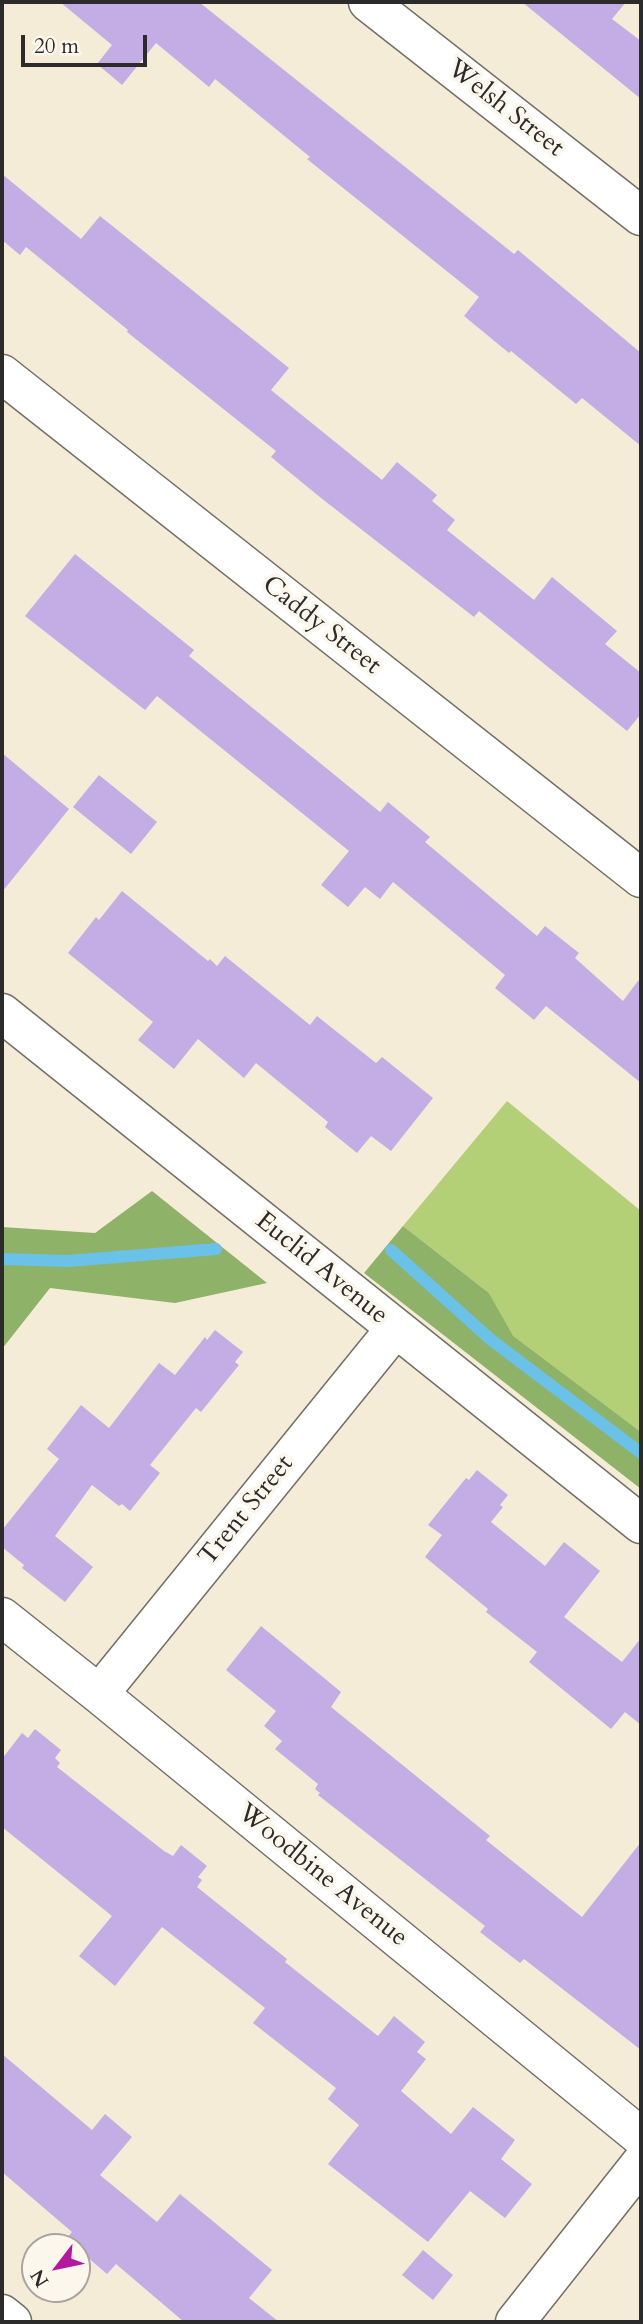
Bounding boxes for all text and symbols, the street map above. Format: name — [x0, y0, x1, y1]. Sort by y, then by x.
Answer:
scale bar — [24, 21, 150, 65]
text: 20 m — [34, 32, 79, 61]
street label: Welsh Street — [440, 54, 570, 164]
street label: Caddy Street — [255, 570, 387, 682]
street label: Euclid Avenue — [249, 1206, 393, 1332]
street label: Trent Street — [193, 1450, 301, 1572]
street label: Woodbine Avenue — [231, 1798, 413, 1954]
north arrow — [21, 2233, 91, 2303]
text: N — [24, 2264, 55, 2292]

